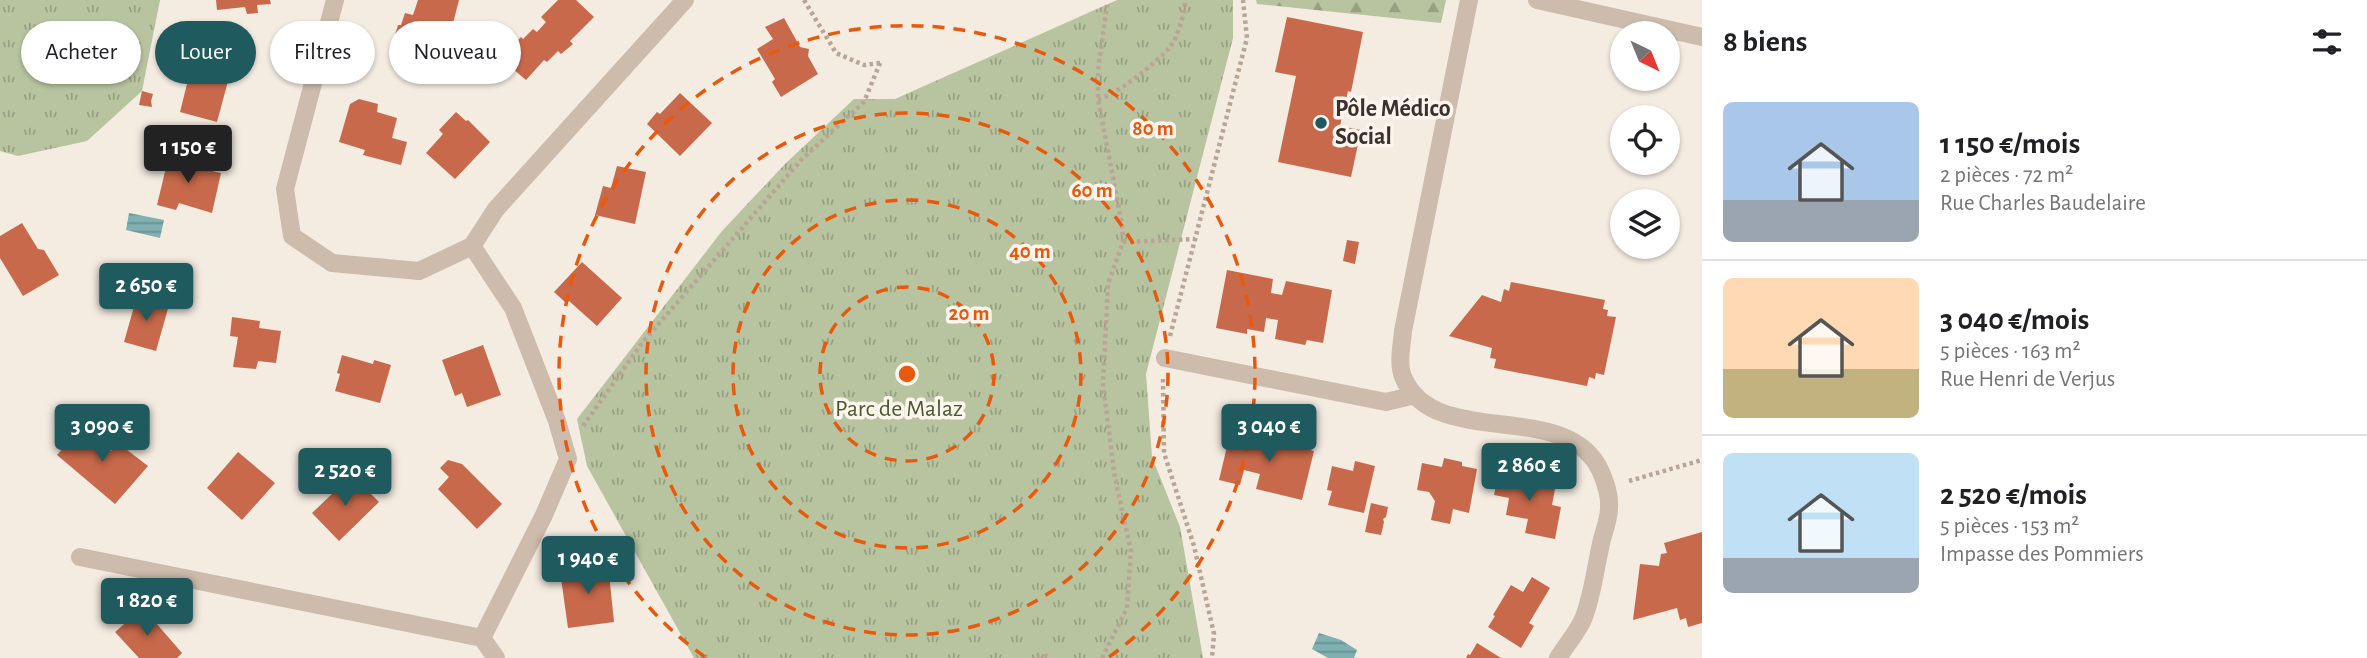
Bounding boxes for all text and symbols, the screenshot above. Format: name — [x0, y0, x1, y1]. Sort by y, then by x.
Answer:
chip: Acheter — [21, 21, 141, 84]
chip: Louer — [155, 21, 256, 84]
chip: Filtres — [270, 21, 375, 84]
chip: Nouveau — [389, 21, 521, 84]
north arrow — [1610, 21, 1680, 91]
map controls — [1610, 21, 1680, 259]
icon: filters — [2308, 23, 2346, 61]
text: 8 biens — [1723, 27, 1807, 57]
place label: Pôle Médico Social — [1335, 97, 1451, 149]
button: locate — [1610, 105, 1680, 175]
marker: Pôle Médico Social — [1313, 115, 1329, 131]
text: 80 m — [1132, 118, 1174, 139]
pin: 1 150 € — [123, 125, 253, 185]
text: 1 150 €/mois — [1940, 129, 2080, 159]
icon: home — [1779, 130, 1863, 214]
text: 1 150 € — [160, 136, 216, 159]
text: 2 pièces · 72 m² — [1940, 164, 2073, 187]
text: 60 m — [1071, 180, 1113, 201]
button: layers — [1610, 189, 1680, 259]
text: Rue Charles Baudelaire — [1940, 192, 2146, 215]
text: 40 m — [1009, 241, 1051, 262]
pin: 2 650 € — [81, 264, 211, 323]
text: 2 650 € — [115, 274, 177, 297]
text: 20 m — [949, 303, 989, 324]
text: 3 040 €/mois — [1940, 305, 2089, 335]
icon: home — [1779, 306, 1863, 390]
text: 5 pièces · 163 m² — [1940, 340, 2081, 363]
centre of rings — [895, 362, 919, 386]
text: Rue Henri de Verjus — [1940, 368, 2115, 391]
park label: Parc de Malaz — [835, 397, 963, 421]
pin: 3 090 € — [37, 405, 167, 464]
pin: 3 040 € — [1204, 405, 1334, 464]
text: 3 090 € — [71, 415, 133, 438]
text: 3 040 € — [1237, 415, 1301, 438]
pin: 2 860 € — [1464, 444, 1594, 503]
pin: 2 520 € — [280, 448, 410, 508]
text: 2 860 € — [1498, 454, 1560, 477]
text: 2 520 € — [314, 459, 376, 482]
text: 2 520 €/mois — [1940, 480, 2087, 510]
icon: home — [1779, 481, 1863, 565]
text: 5 pièces · 153 m² — [1940, 515, 2079, 538]
pin: 1 940 € — [523, 536, 653, 596]
text: Impasse des Pommiers — [1940, 543, 2144, 566]
text: 1 940 € — [558, 547, 618, 570]
pin: 1 820 € — [82, 578, 212, 638]
text: 1 820 € — [117, 589, 177, 612]

